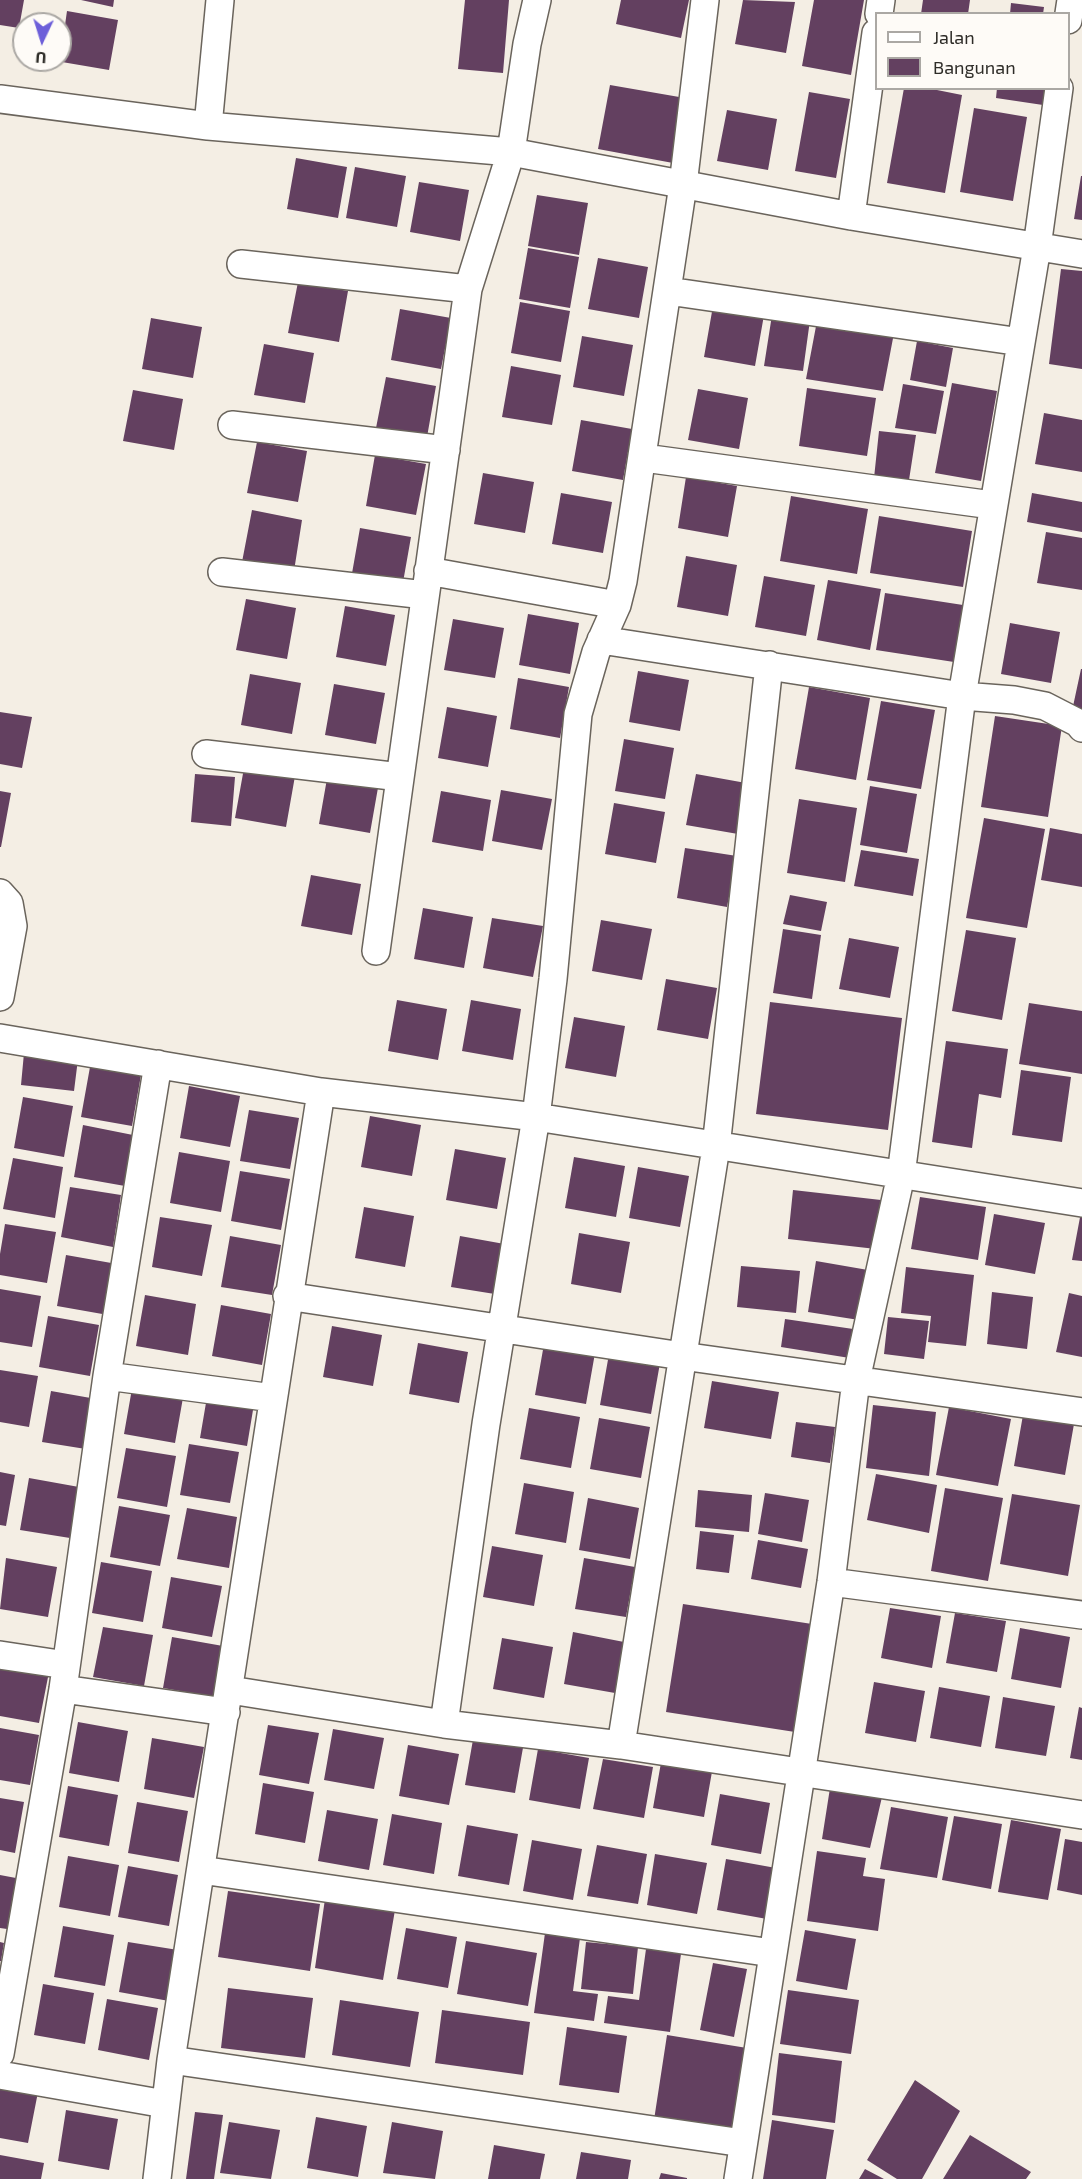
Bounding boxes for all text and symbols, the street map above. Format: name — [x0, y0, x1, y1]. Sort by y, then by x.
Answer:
north arrow — [12, 12, 72, 72]
legend — [875, 12, 1070, 90]
text: Jalan — [933, 26, 975, 48]
text: U — [35, 49, 47, 68]
text: Bangunan — [933, 56, 1016, 78]

